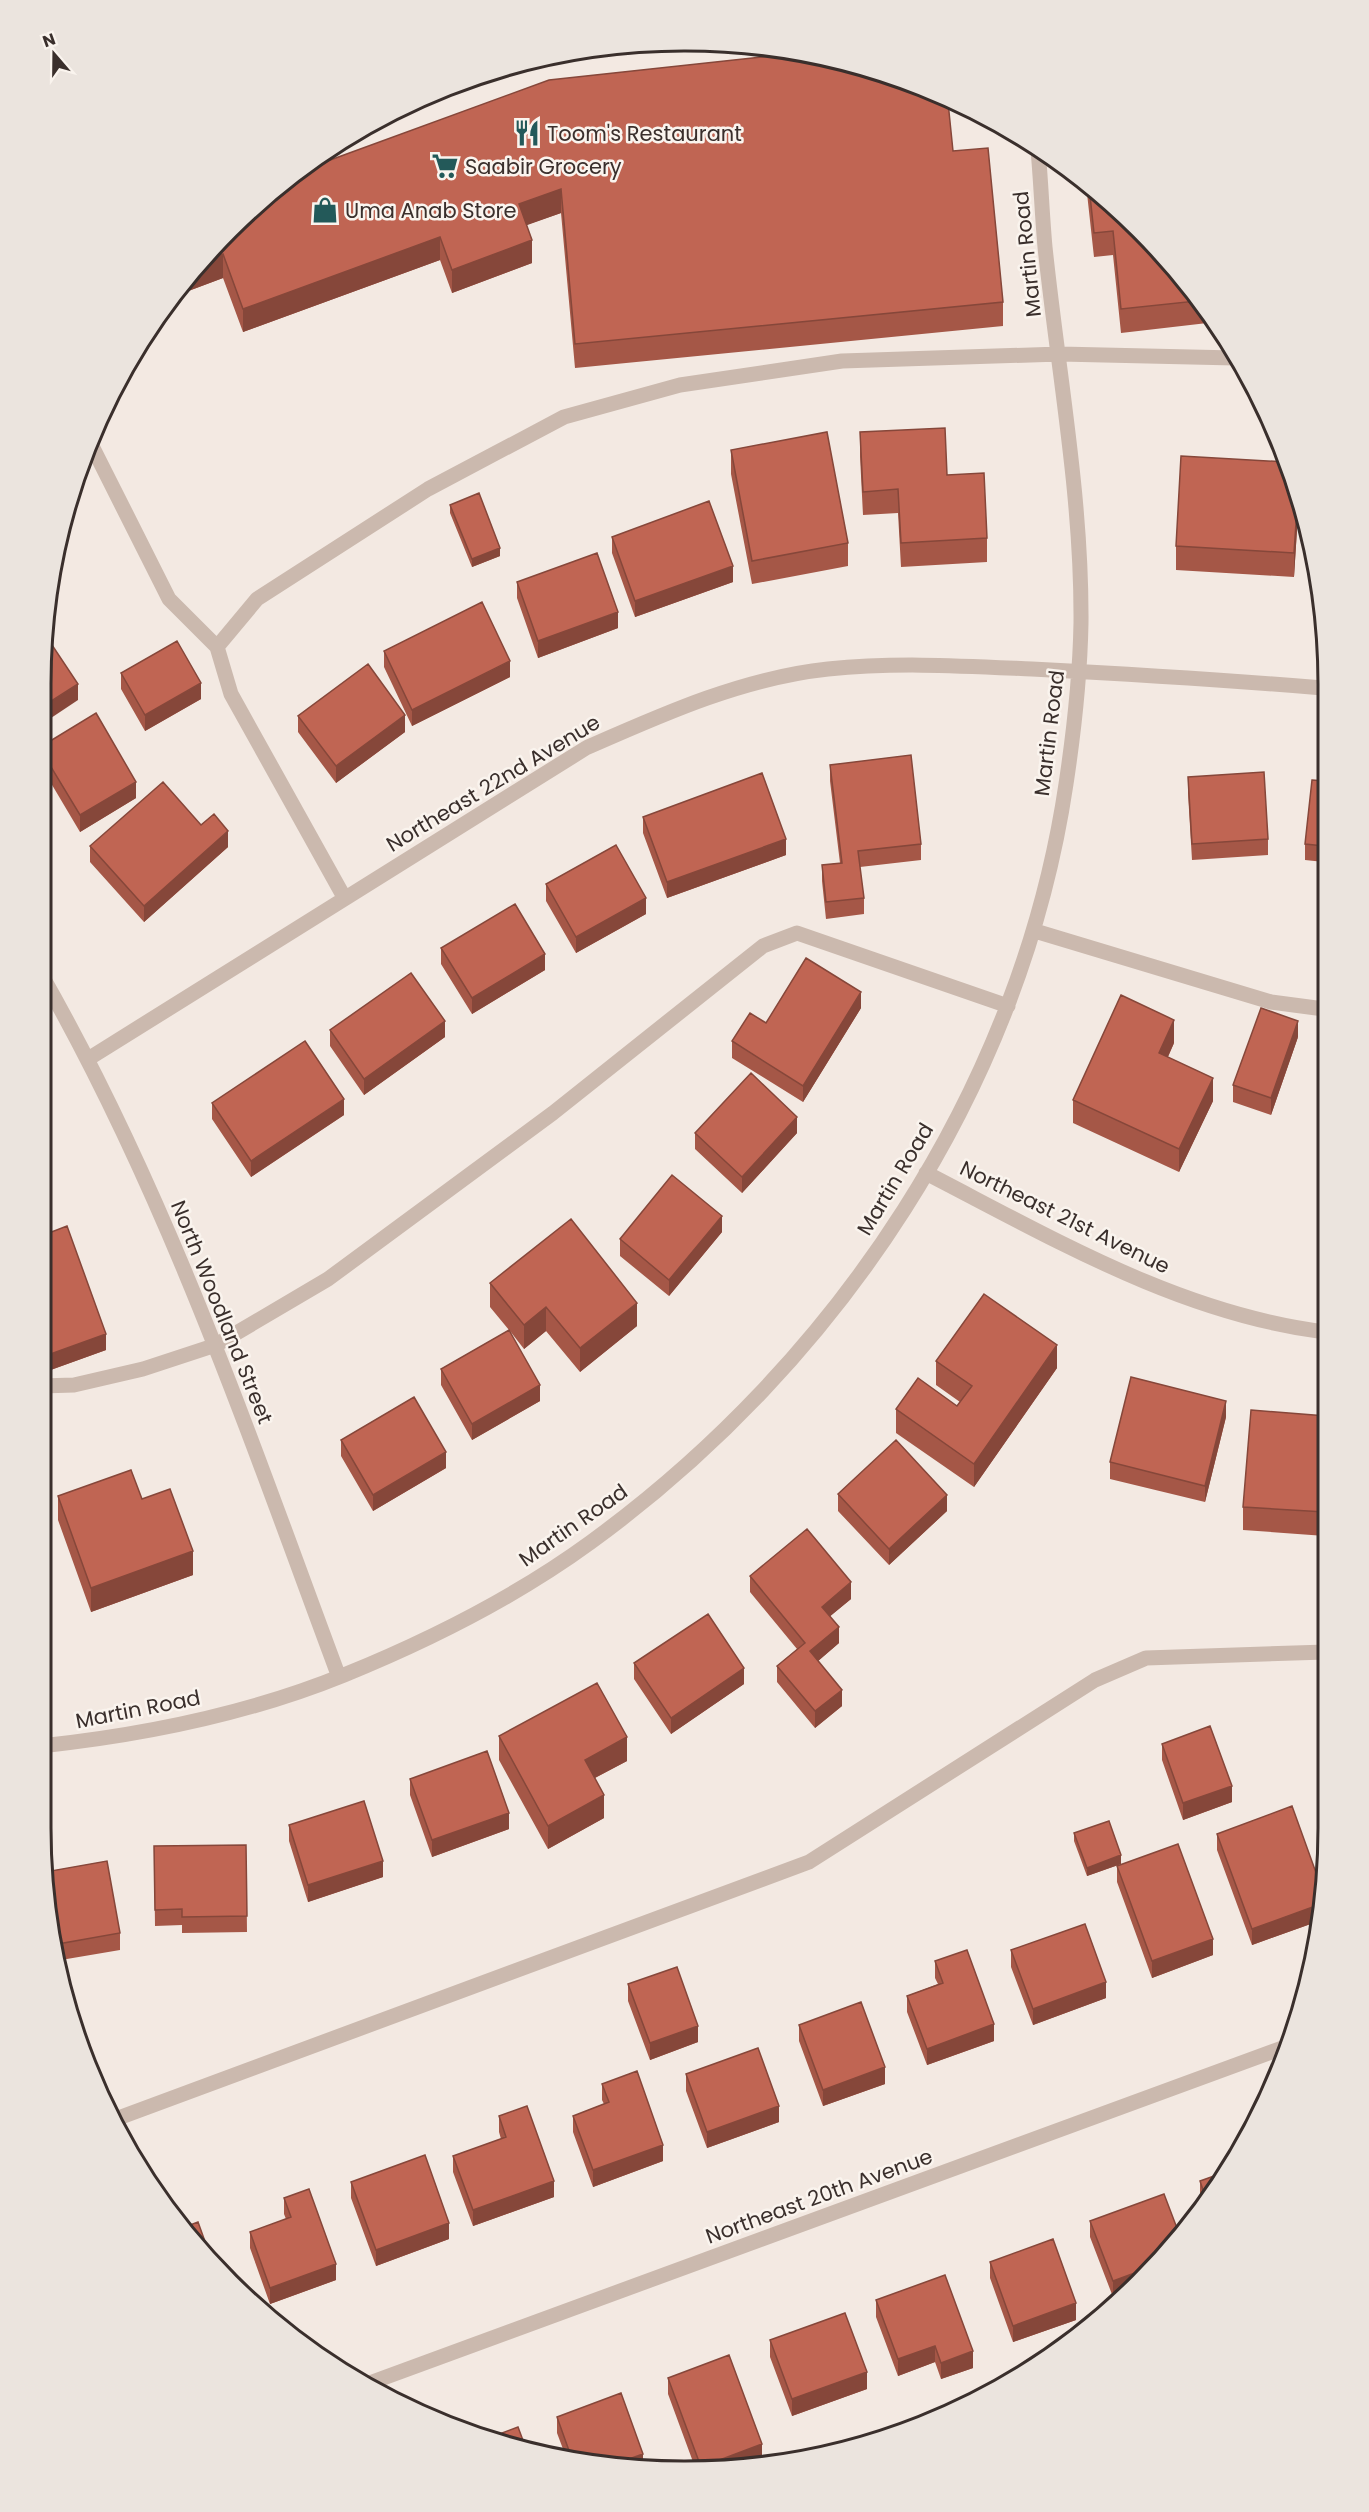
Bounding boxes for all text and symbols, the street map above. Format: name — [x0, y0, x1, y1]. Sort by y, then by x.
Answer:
north arrow — [24, 24, 84, 84]
text: N — [39, 28, 59, 53]
restaurant icon: Toom's Restaurant — [512, 118, 542, 148]
place label: Toom's Restaurant — [547, 119, 742, 148]
supermarket icon: Saabir Grocery — [430, 151, 460, 181]
place label: Saabir Grocery — [465, 152, 622, 181]
street label: Martin Road — [1006, 190, 1048, 318]
shop icon: Uma Anab Store — [310, 195, 340, 225]
place label: Uma Anab Store — [345, 196, 516, 225]
street label: Martin Road — [1027, 668, 1071, 798]
street label: Northeast 22nd Avenue — [381, 708, 605, 858]
street label: Martin Road — [850, 1117, 940, 1241]
street label: Northeast 21st Avenue — [955, 1153, 1175, 1281]
street label: North Woodland Street — [164, 1196, 280, 1428]
street label: Martin Road — [513, 1477, 633, 1573]
street label: Martin Road — [73, 1683, 203, 1735]
street label: Northeast 20th Avenue — [702, 2141, 936, 2251]

